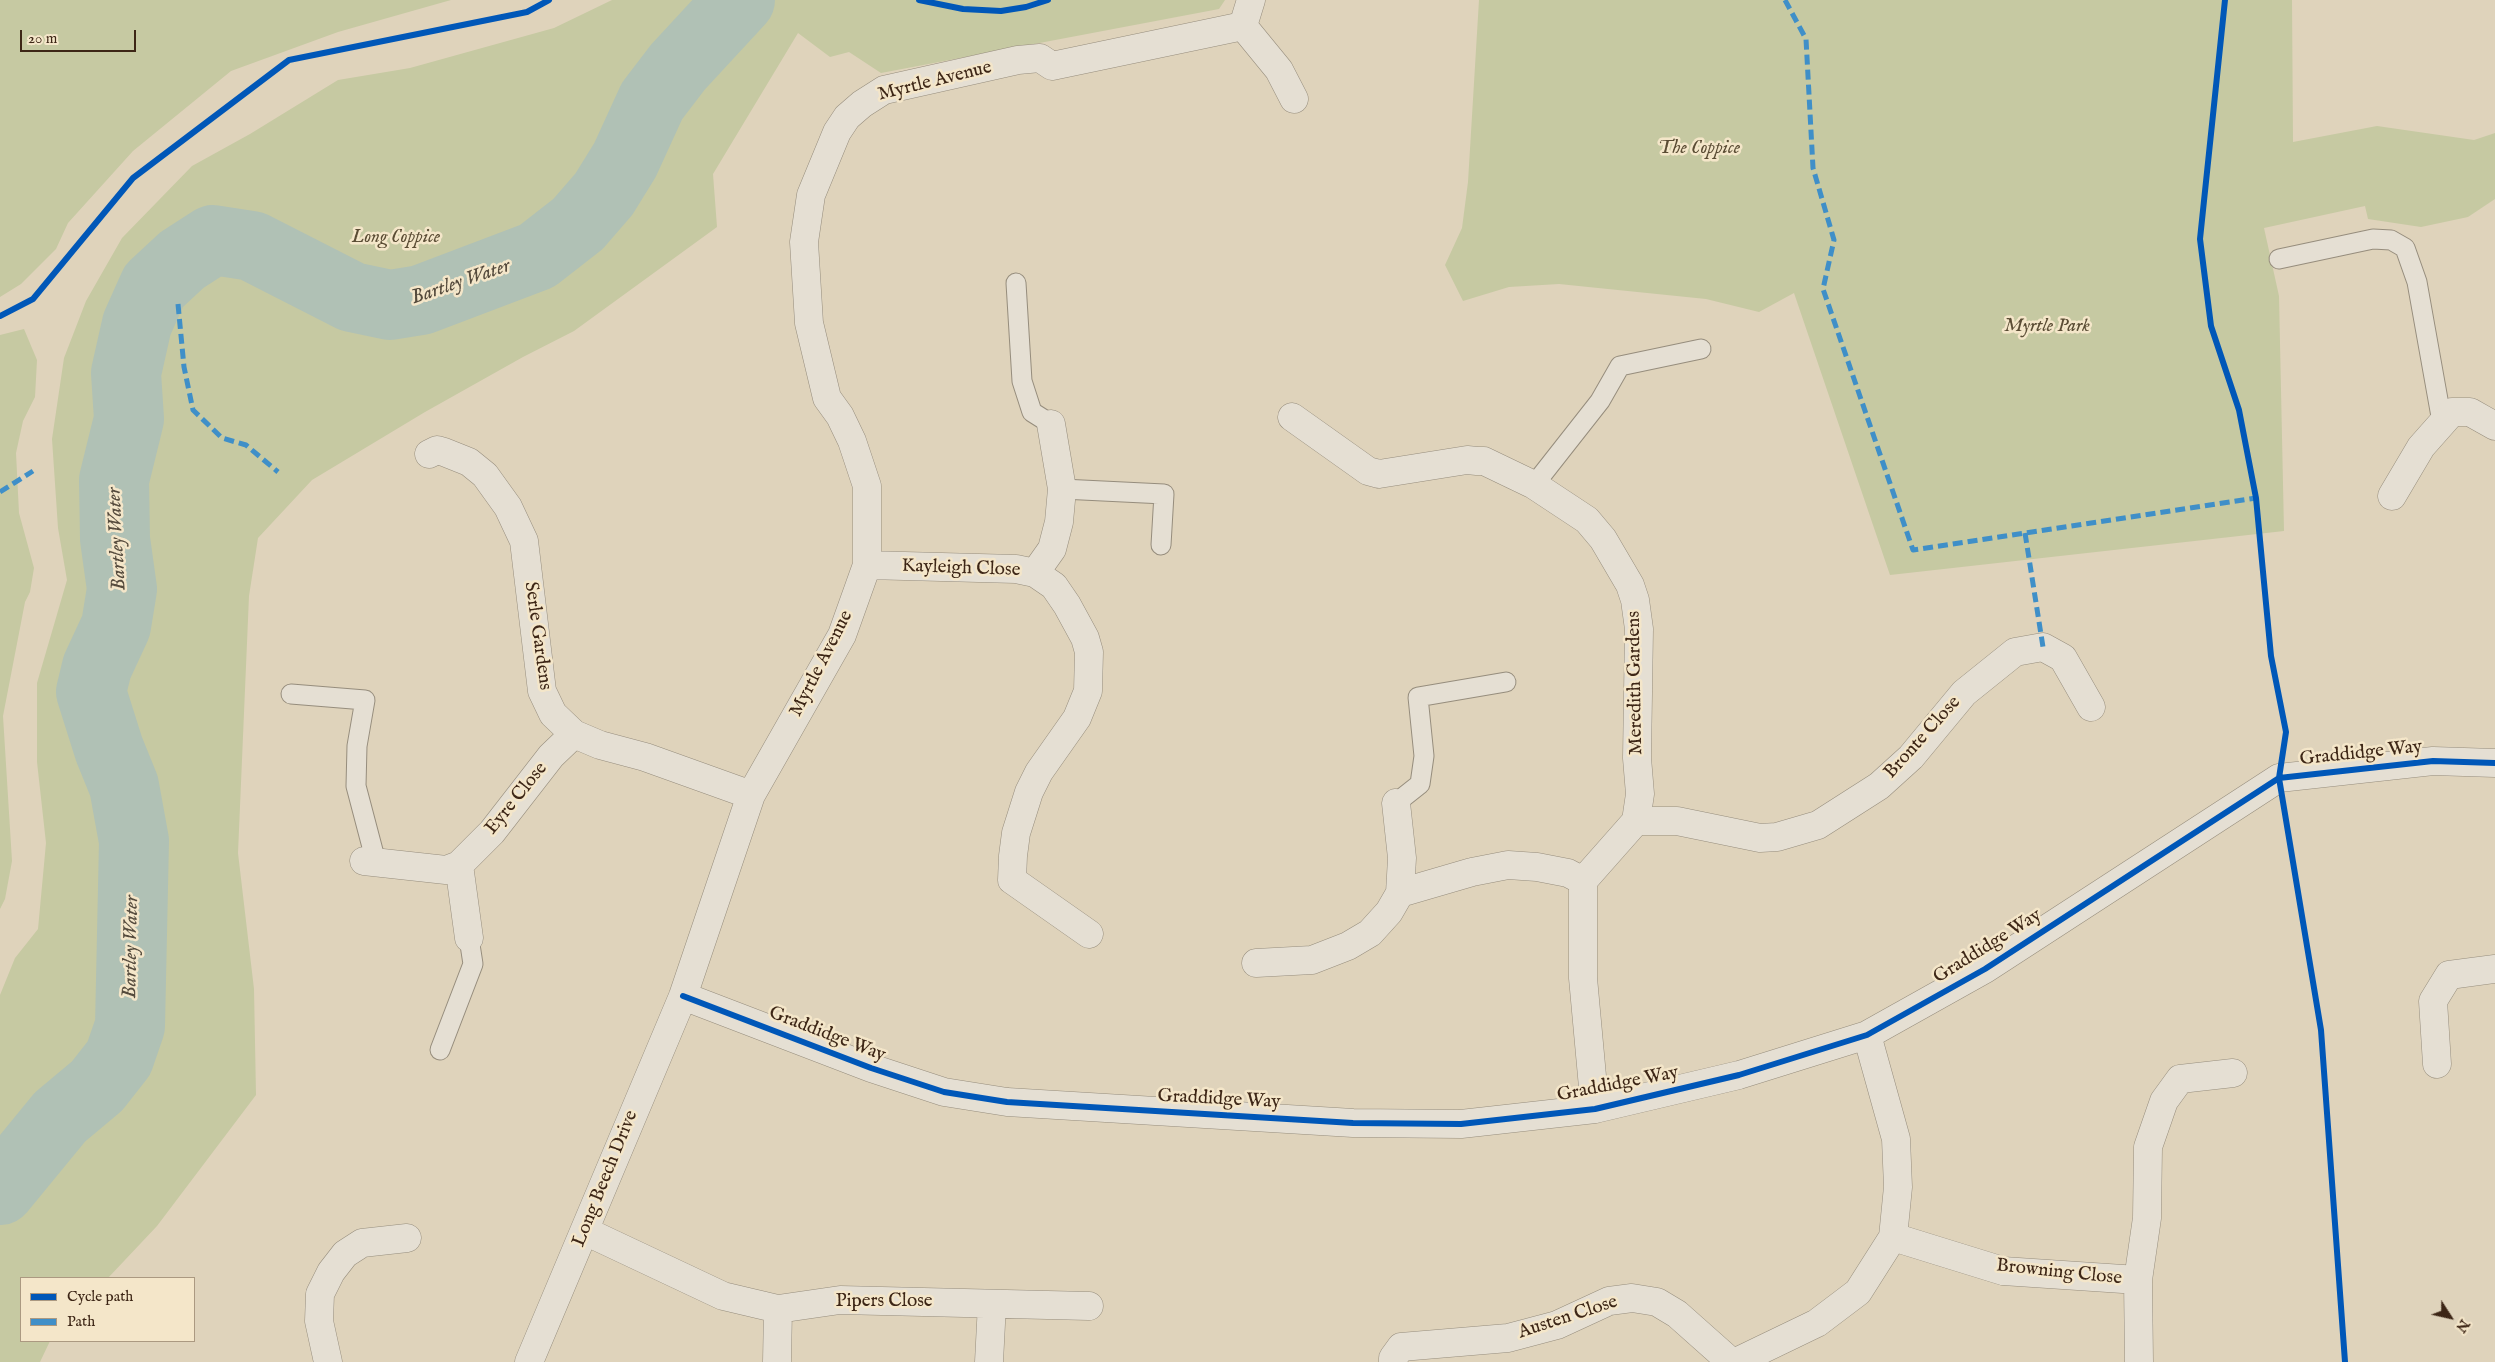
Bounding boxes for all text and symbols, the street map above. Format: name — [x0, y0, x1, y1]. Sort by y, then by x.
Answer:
scale bar — [22, 20, 139, 52]
text: 20 m — [28, 29, 57, 48]
street label: Myrtle Avenue — [876, 57, 994, 107]
park label: The Coppice — [1658, 138, 1740, 160]
park label: Long Coppice — [352, 227, 440, 249]
water label: Bartley Water — [408, 255, 514, 311]
park label: Myrtle Park — [2004, 316, 2090, 338]
water label: Bartley Water — [103, 487, 133, 591]
street label: Kayleigh Close — [901, 556, 1021, 582]
street label: Serle Gardens — [518, 580, 556, 692]
street label: Myrtle Avenue — [785, 607, 859, 721]
street label: Meredith Gardens — [1623, 611, 1649, 755]
street label: Bronte Close — [1880, 692, 1966, 784]
street label: Graddidge Way — [2299, 736, 2423, 772]
street label: Eyre Close — [481, 758, 553, 840]
water label: Bartley Water — [119, 895, 145, 999]
street label: Graddidge Way — [1930, 905, 2046, 989]
street label: Graddidge Way — [765, 1002, 889, 1068]
street label: Graddidge Way — [1555, 1062, 1681, 1108]
street label: Graddidge Way — [1157, 1085, 1281, 1115]
street label: Long Beech Drive — [568, 1107, 644, 1251]
street label: Browning Close — [1995, 1255, 2123, 1291]
legend — [20, 1277, 195, 1342]
text: Cycle path — [67, 1287, 133, 1306]
street label: Pipers Close — [835, 1291, 933, 1313]
street label: Austen Close — [1515, 1291, 1621, 1345]
north arrow — [2425, 1292, 2475, 1342]
text: Path — [67, 1312, 95, 1331]
text: N — [2451, 1315, 2473, 1336]

